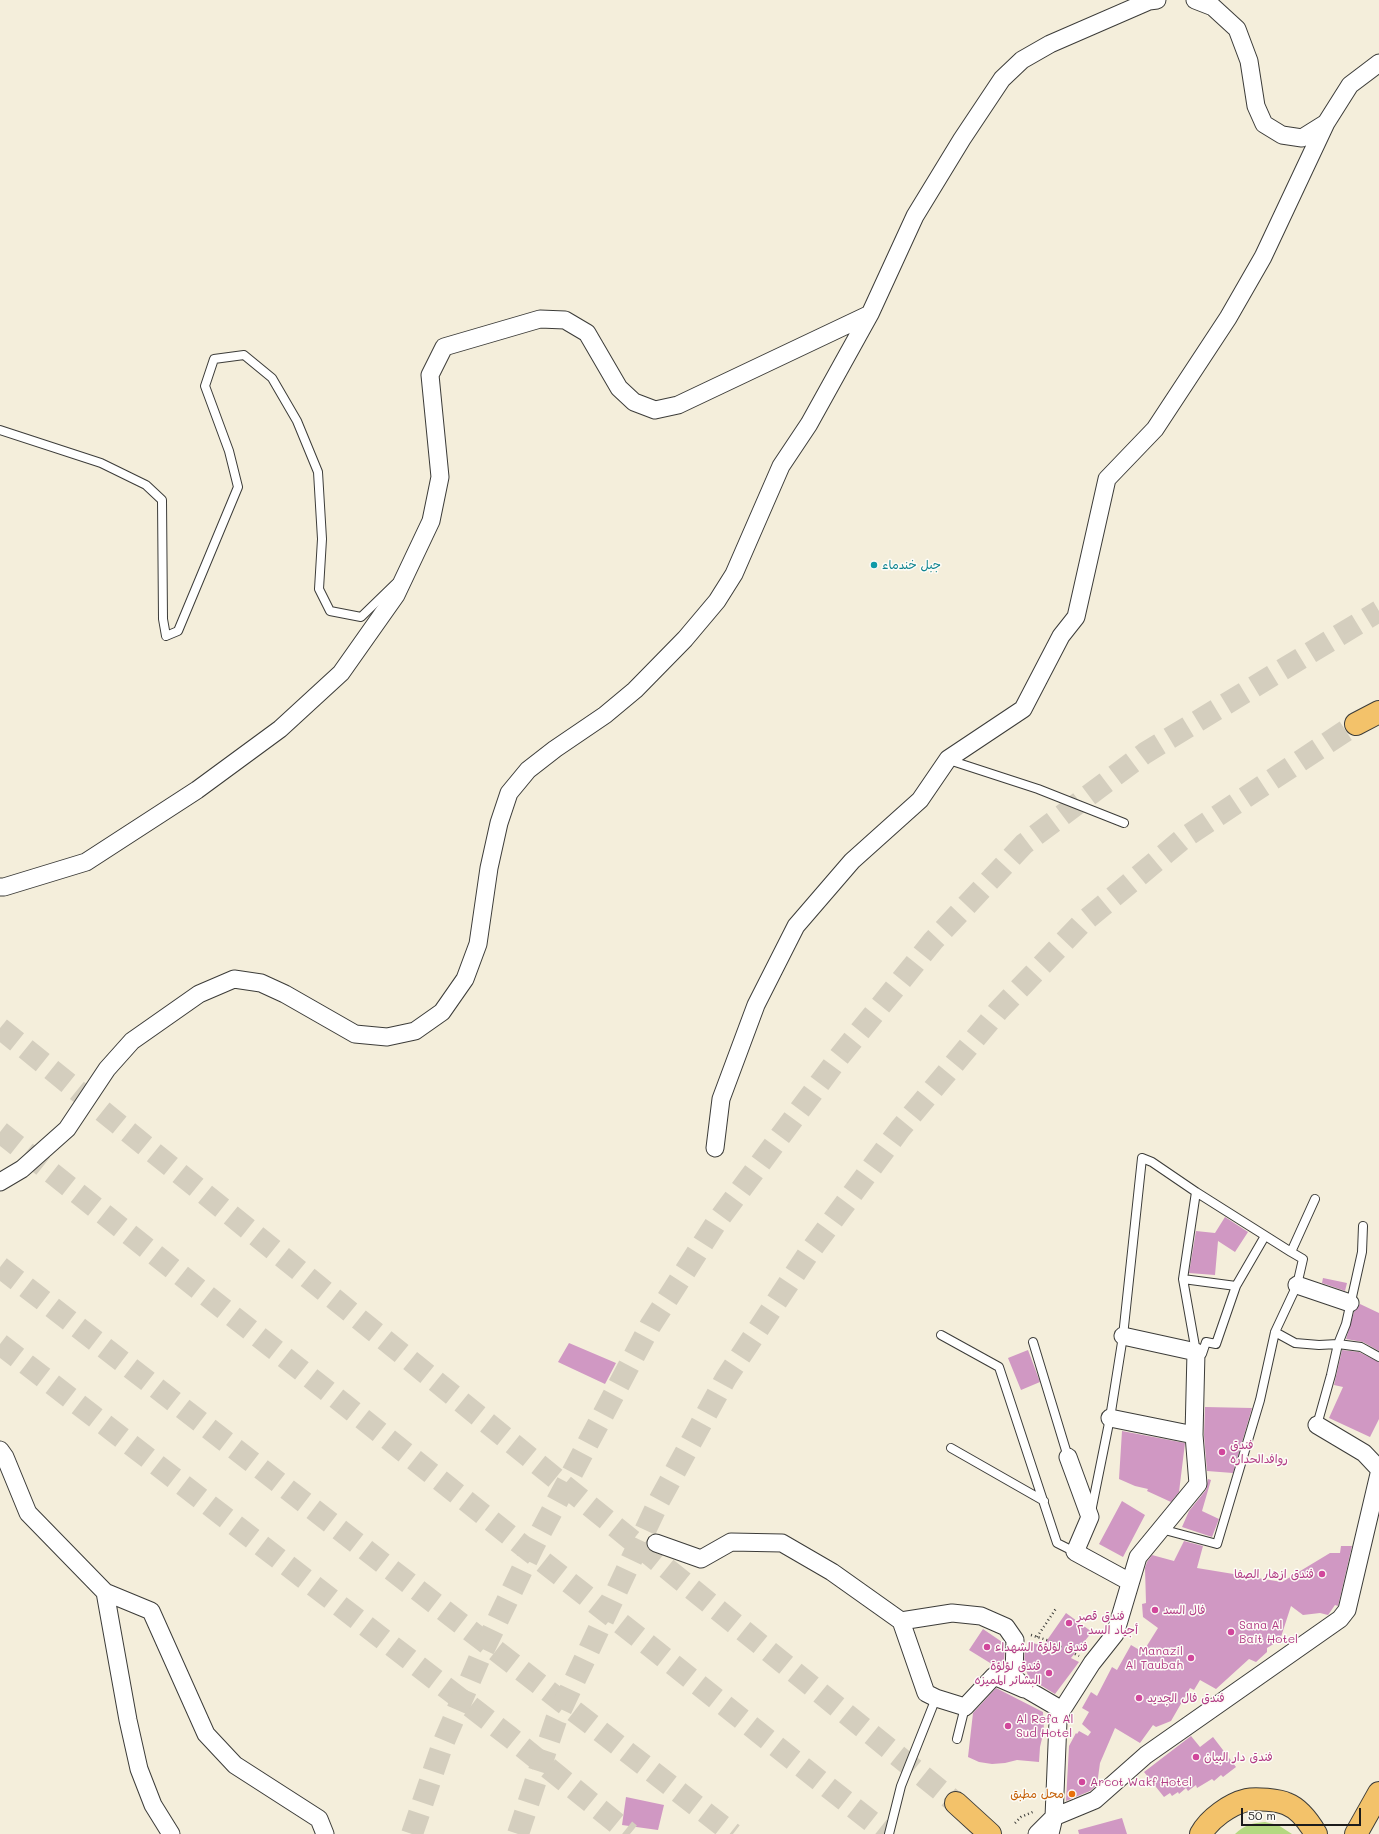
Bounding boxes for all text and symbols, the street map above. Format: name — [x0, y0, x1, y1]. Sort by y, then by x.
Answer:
place label: جبل خندماء — [882, 558, 941, 572]
marker: جبل خندماء — [869, 560, 879, 570]
place label: فندق روافدالحدارہ — [1230, 1438, 1288, 1466]
marker: فندق روافدالحدارہ — [1217, 1447, 1227, 1457]
place label: فندق ازهار الصفا — [1234, 1567, 1314, 1581]
marker: فندق ازهار الصفا — [1317, 1569, 1327, 1579]
place label: فال السد — [1163, 1603, 1205, 1617]
marker: فال السد — [1150, 1605, 1160, 1615]
place label: فندق قصر أجياد السد ٢ — [1077, 1609, 1138, 1637]
marker: فندق قصر أجياد السد ٢ — [1064, 1618, 1074, 1628]
place label: Sana Al Bait Hotel — [1239, 1618, 1298, 1646]
marker: Sana Al Bait Hotel — [1226, 1627, 1236, 1637]
place label: فندق لؤلؤة الشهداء — [995, 1640, 1088, 1654]
marker: فندق لؤلؤة الشهداء — [982, 1642, 992, 1652]
place label: Manazil Al Taubah — [1125, 1644, 1183, 1672]
marker: Manazil Al Taubah — [1186, 1653, 1196, 1663]
place label: فندق لؤلؤة البشائر المميزه — [975, 1659, 1041, 1687]
marker: فندق لؤلؤة البشائر المميزه — [1044, 1668, 1054, 1678]
place label: فندق فال الجديد — [1147, 1691, 1225, 1705]
marker: فندق فال الجديد — [1134, 1693, 1144, 1703]
place label: Al Refa Al Sud Hotel — [1016, 1712, 1074, 1740]
marker: Al Refa Al Sud Hotel — [1003, 1721, 1013, 1731]
place label: فندق دار البيان — [1204, 1750, 1273, 1764]
marker: فندق دار البيان — [1191, 1752, 1201, 1762]
place label: Arcot Wakf Hotel — [1090, 1775, 1192, 1789]
marker: Arcot Wakf Hotel — [1077, 1777, 1087, 1787]
place label: محل مطبق — [1010, 1787, 1064, 1801]
marker: محل مطبق — [1067, 1789, 1077, 1799]
scale bar — [1243, 1800, 1363, 1826]
text: 50 m — [1248, 1807, 1276, 1823]

